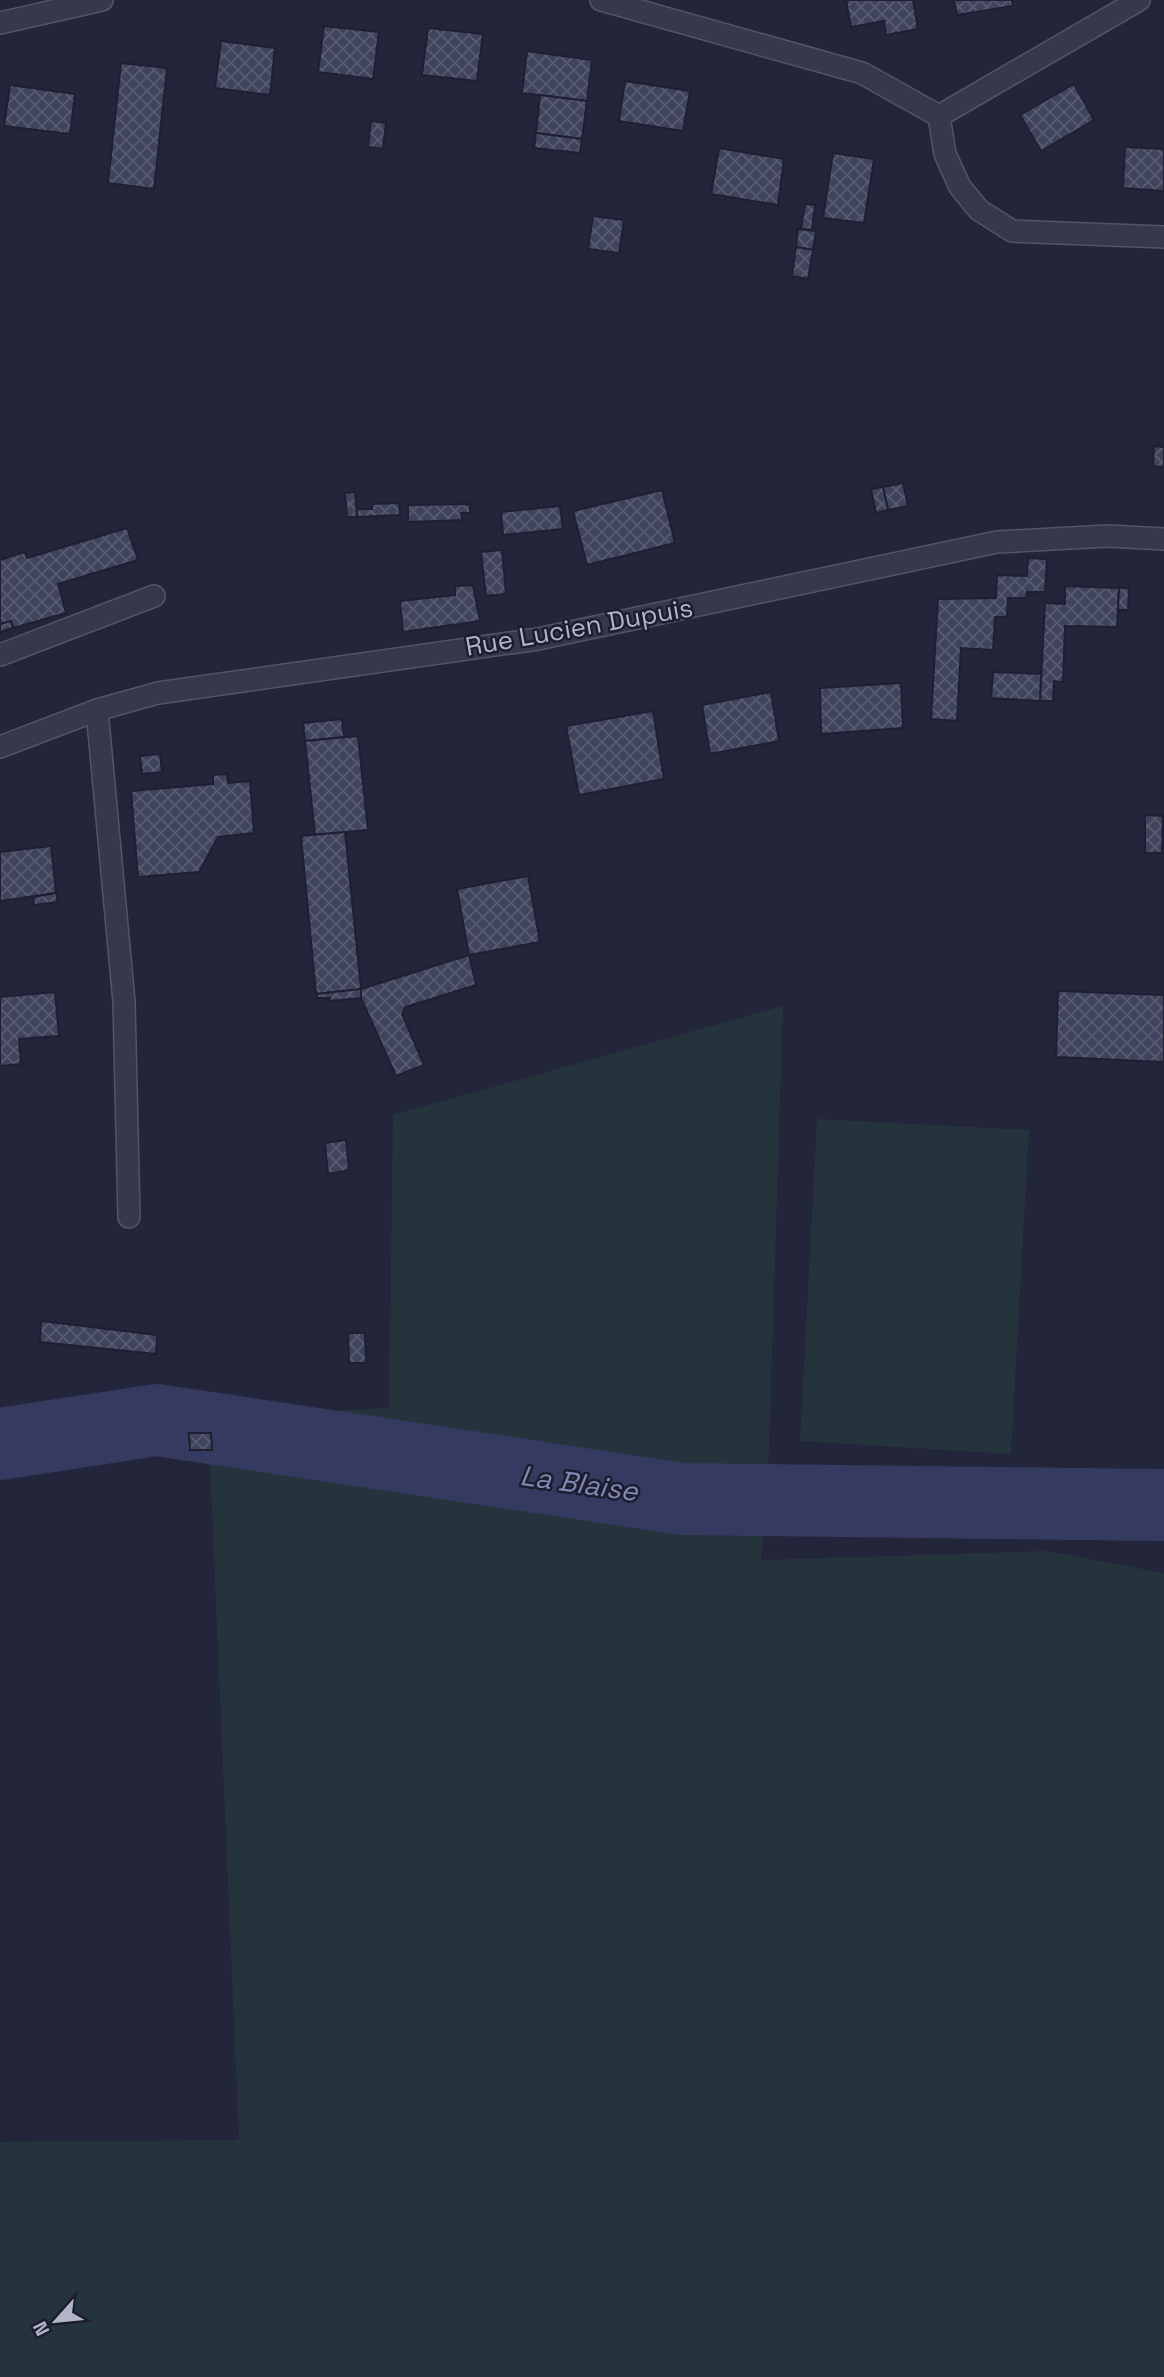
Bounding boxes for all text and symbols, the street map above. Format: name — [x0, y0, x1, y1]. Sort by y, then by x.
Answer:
street label: Rue Lucien Dupuis — [463, 590, 695, 664]
water label: La Blaise — [518, 1457, 641, 1509]
north arrow — [21, 2286, 91, 2356]
text: N — [27, 2317, 55, 2340]

